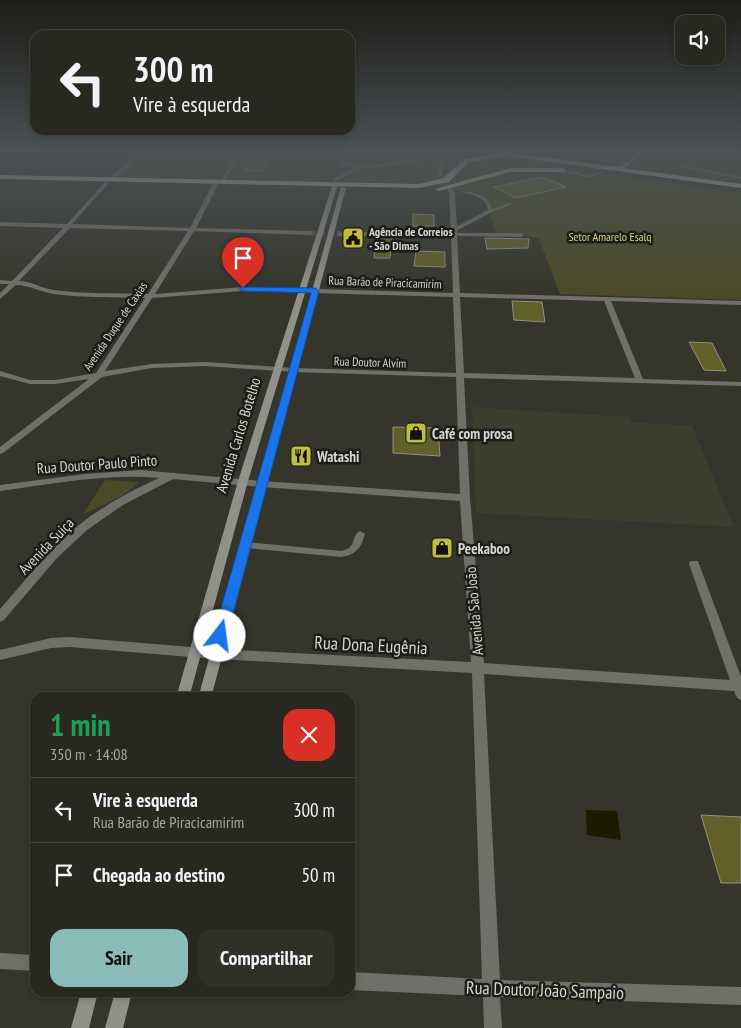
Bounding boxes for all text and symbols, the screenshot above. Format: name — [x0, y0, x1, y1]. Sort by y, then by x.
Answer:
map controls — [675, 15, 725, 65]
button: sound — [675, 15, 725, 65]
text: 300 m — [133, 46, 214, 92]
icon: left — [50, 50, 115, 115]
text: Vire à esquerda — [133, 90, 250, 118]
place label: Agência de Correios - São Dimas — [368, 224, 453, 253]
public building icon: Agência de Correios - São Dimas — [341, 226, 365, 250]
park label: Setor Amarelo Esalq — [568, 229, 652, 244]
pin — [222, 237, 264, 288]
icon: arrive — [229, 244, 257, 272]
street label: Rua Barão de Piracicamirim — [328, 273, 442, 291]
street label: Avenida Duque de Caxias — [80, 279, 150, 373]
street label: Rua Doutor Alvim — [334, 353, 407, 371]
street label: Avenida Carlos Botelho — [211, 375, 265, 495]
shop icon: Café com prosa — [404, 421, 428, 445]
place label: Café com prosa — [432, 424, 512, 443]
restaurant icon: Watashi — [289, 444, 313, 468]
place label: Watashi — [316, 447, 359, 466]
street label: Rua Doutor Paulo Pinto — [36, 450, 158, 478]
street label: Avenida Suiça — [14, 514, 78, 578]
shop icon: Peekaboo — [430, 536, 454, 560]
place label: Peekaboo — [458, 539, 510, 558]
street label: Avenida São João — [461, 566, 487, 656]
position arrow — [193, 609, 245, 661]
street label: Rua Dona Eugênia — [314, 631, 428, 659]
text: 1 min — [50, 705, 111, 744]
button: close — [283, 709, 335, 761]
text: 350 m · 14:08 — [50, 744, 128, 764]
text: Vire à esquerda — [93, 788, 198, 812]
icon: left — [50, 796, 78, 824]
text: 300 m — [293, 798, 335, 822]
text: Rua Barão de Piracicamirim — [93, 812, 244, 832]
icon: arrive — [50, 861, 78, 889]
text: Chegada ao destino — [93, 863, 225, 887]
text: 50 m — [302, 863, 335, 887]
button: Sair — [50, 929, 188, 987]
button: Compartilhar — [198, 929, 335, 987]
street label: Rua Doutor João Sampaio — [466, 976, 625, 1004]

